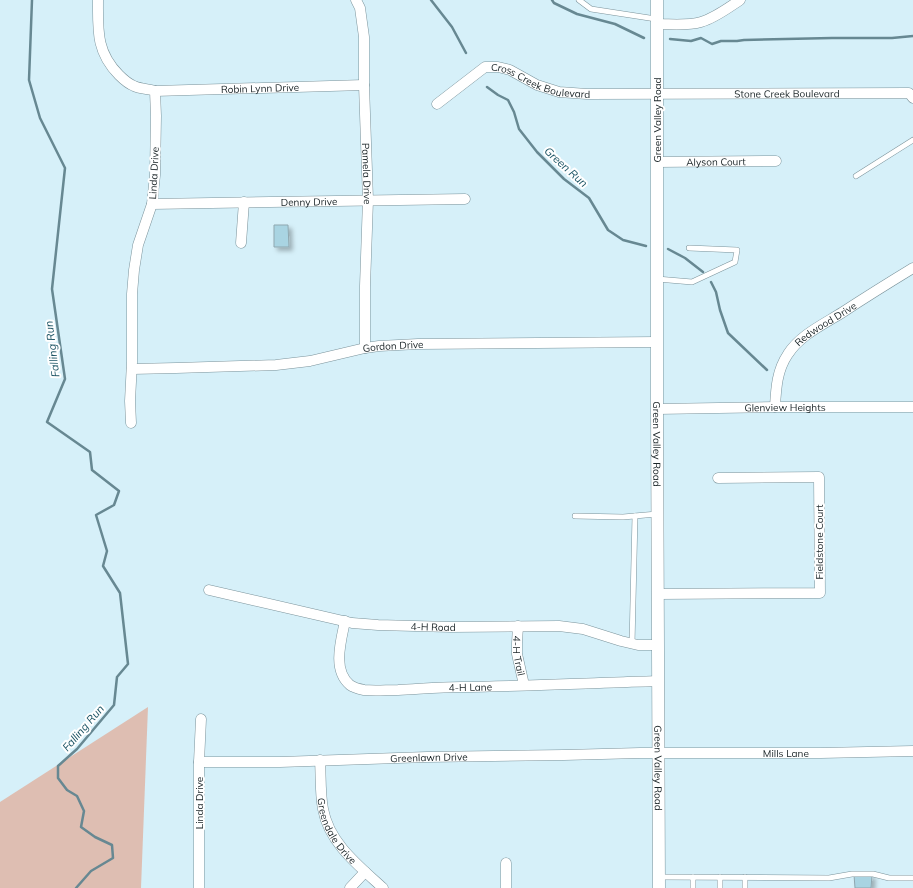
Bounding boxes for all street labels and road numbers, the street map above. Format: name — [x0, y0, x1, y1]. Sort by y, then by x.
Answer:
street label: Cross Creek Boulevard — [491, 61, 590, 101]
street label: Green Valley Road — [651, 77, 664, 163]
street label: Robin Lynn Drive — [221, 80, 299, 96]
street label: Stone Creek Boulevard — [734, 87, 840, 100]
street label: Pamela Drive — [360, 143, 375, 205]
street label: Linda Drive — [146, 146, 162, 200]
street label: Alyson Court — [686, 155, 746, 168]
street label: Denny Drive — [280, 195, 337, 208]
street label: Redwood Drive — [792, 299, 859, 349]
street label: Gordon Drive — [362, 337, 424, 355]
street label: Green Valley Road — [650, 401, 664, 487]
street label: Glenview Heights — [744, 401, 826, 414]
street label: Fieldstone Court — [813, 504, 826, 580]
street label: 4-H Road — [410, 619, 456, 634]
street label: 4-H Trail — [511, 635, 528, 677]
street label: 4-H Lane — [449, 680, 492, 694]
street label: Green Valley Road — [652, 725, 665, 811]
street label: Mills Lane — [763, 747, 809, 760]
street label: Greenlawn Drive — [390, 750, 468, 765]
street label: Linda Drive — [193, 777, 206, 829]
street label: Greendale Drive — [315, 797, 360, 867]

